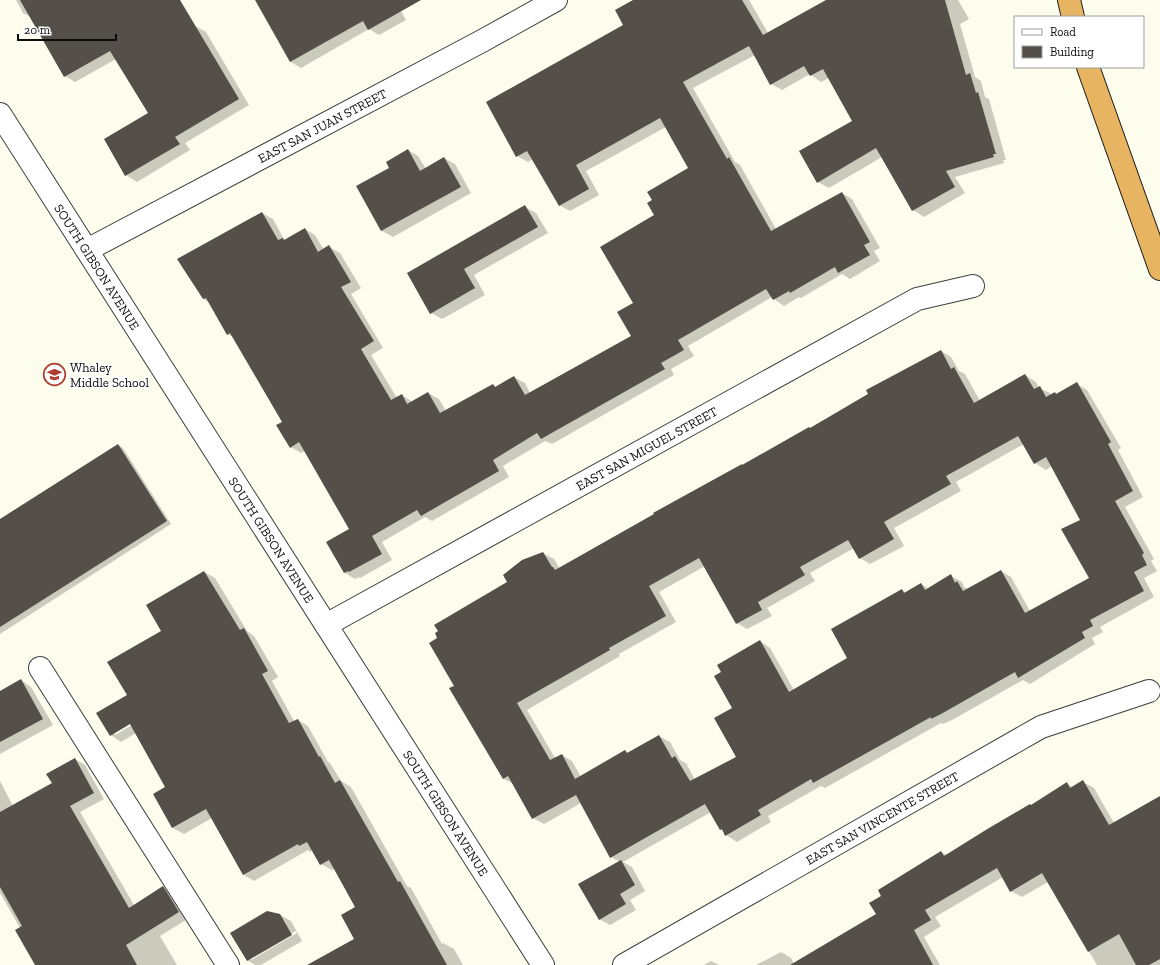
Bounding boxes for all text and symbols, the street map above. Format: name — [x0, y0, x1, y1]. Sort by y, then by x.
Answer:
scale bar — [18, 16, 116, 42]
legend — [1014, 16, 1144, 68]
text: 20 m — [24, 23, 51, 37]
text: Road — [1050, 25, 1076, 39]
text: Building — [1050, 45, 1094, 59]
street label: EAST SAN JUAN STREET — [255, 85, 389, 166]
street label: SOUTH GIBSON AVENUE — [52, 201, 143, 333]
place label: Whaley Middle School — [70, 360, 149, 390]
school or university icon: Whaley Middle School — [42, 361, 68, 387]
street label: EAST SAN MIGUEL STREET — [573, 403, 720, 493]
street label: SOUTH GIBSON AVENUE — [226, 474, 317, 606]
street label: SOUTH GIBSON AVENUE — [400, 747, 492, 879]
street label: EAST SAN VINCENTE STREET — [803, 768, 961, 867]

